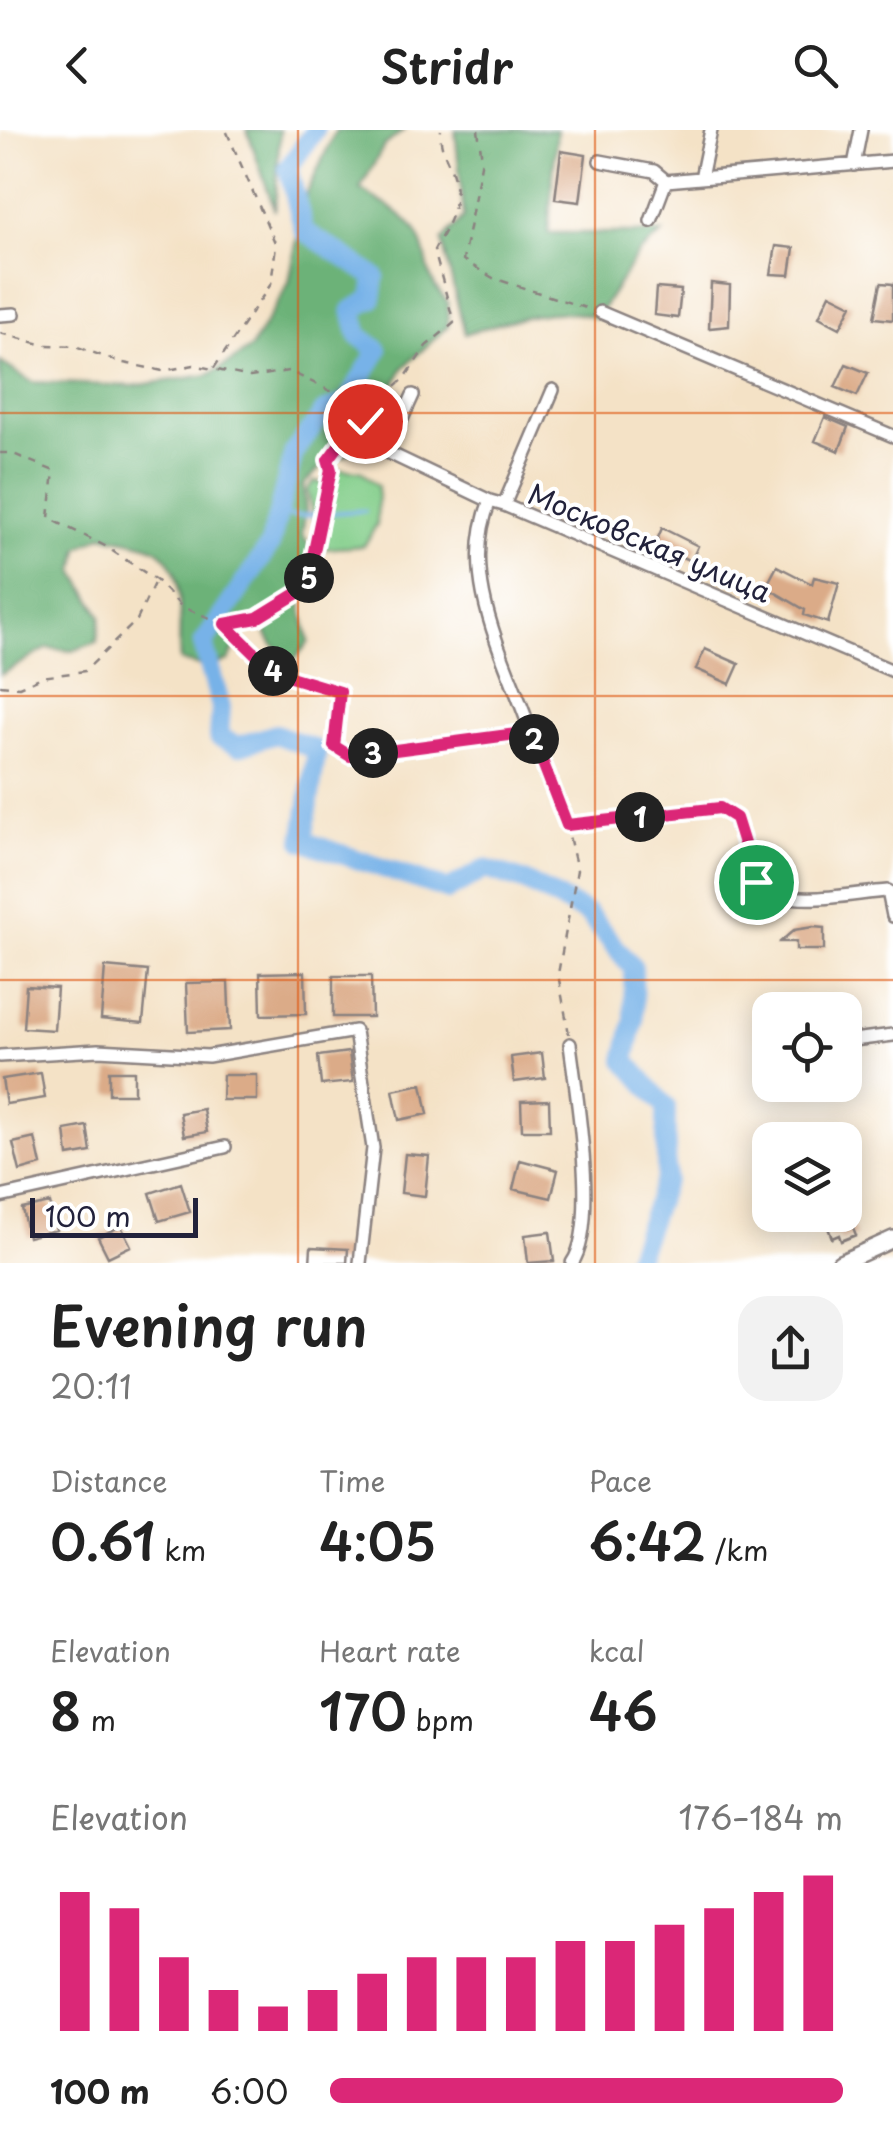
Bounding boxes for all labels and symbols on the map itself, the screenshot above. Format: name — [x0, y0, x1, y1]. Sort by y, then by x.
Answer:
pin — [323, 379, 408, 464]
street label: Московская улица — [522, 471, 778, 613]
pin: 5 — [284, 553, 334, 603]
pin: 4 — [248, 646, 298, 696]
pin: 2 — [509, 714, 559, 764]
pin: 3 — [348, 728, 398, 778]
pin: 1 — [615, 792, 665, 842]
pin — [714, 840, 799, 925]
scale bar — [30, 1193, 198, 1238]

